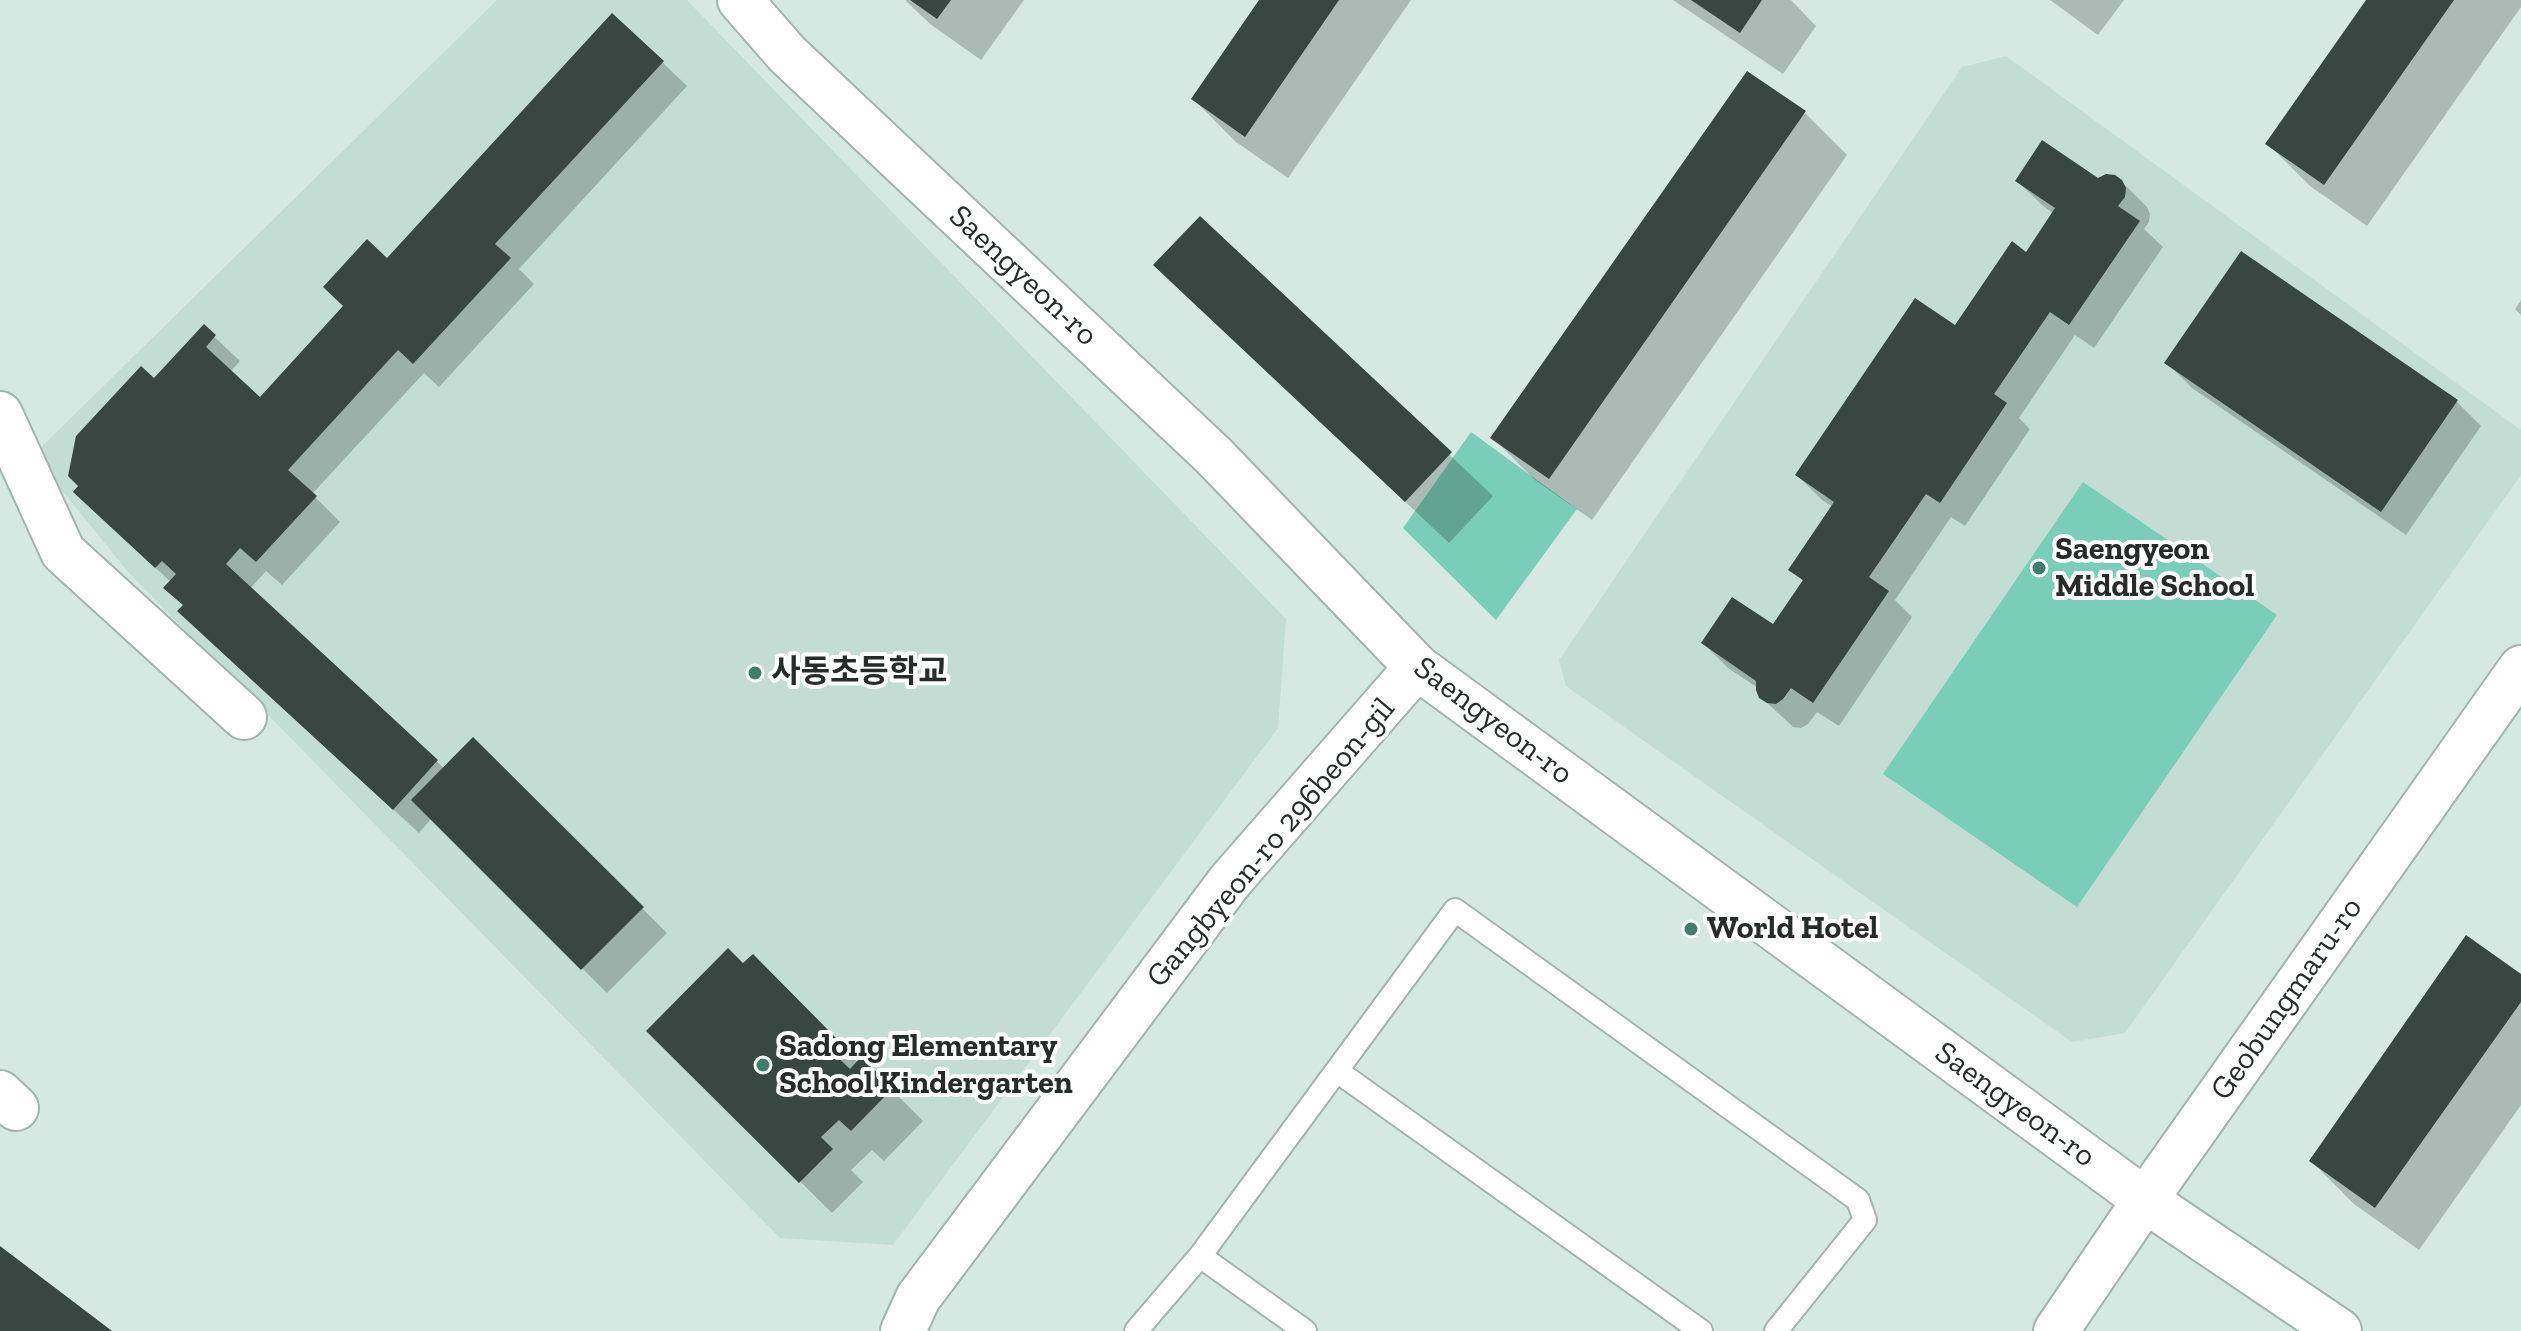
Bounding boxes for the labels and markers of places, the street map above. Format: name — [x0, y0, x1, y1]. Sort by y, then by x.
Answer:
place label: Saengyeon Middle School — [2055, 531, 2254, 606]
marker: Saengyeon Middle School — [2030, 559, 2048, 577]
place label: 사동초등학교 — [771, 654, 948, 692]
marker: 사동초등학교 — [746, 664, 764, 682]
place label: World Hotel — [1707, 910, 1878, 948]
marker: World Hotel — [1682, 920, 1700, 938]
place label: Sadong Elementary School Kindergarten — [779, 1028, 1073, 1103]
marker: Sadong Elementary School Kindergarten — [754, 1056, 772, 1074]

